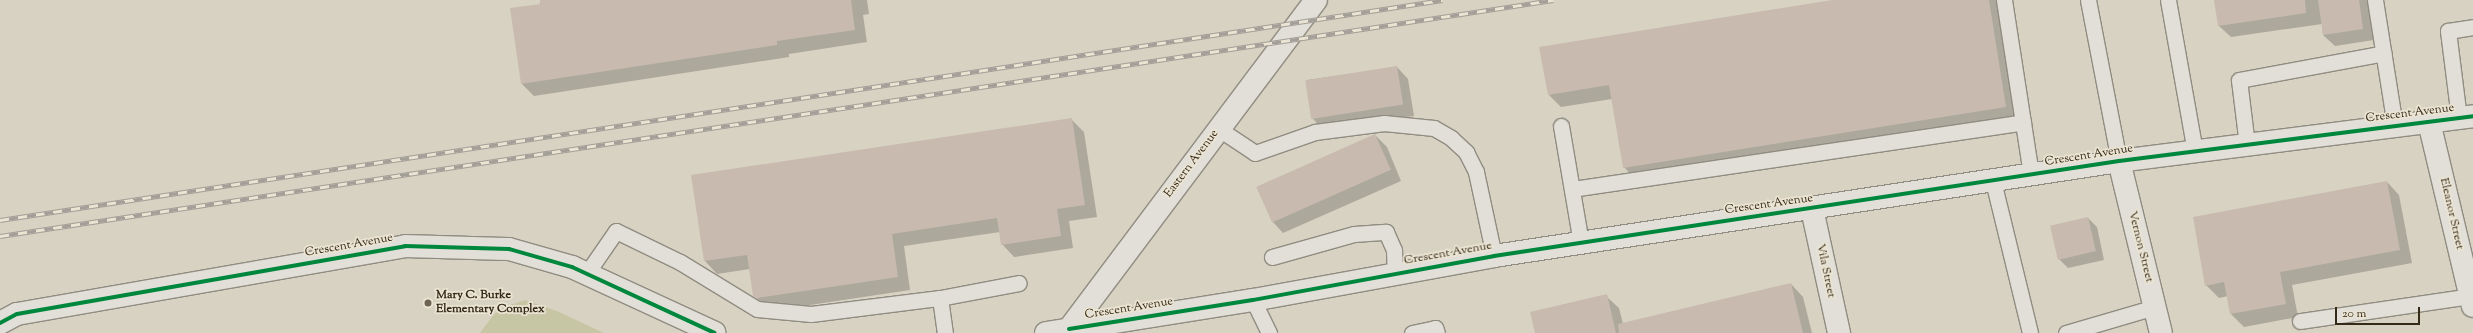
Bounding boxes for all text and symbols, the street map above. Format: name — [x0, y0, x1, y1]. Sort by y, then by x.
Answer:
street label: Crescent Avenue — [2365, 101, 2455, 127]
street label: Eastern Avenue — [1162, 127, 1222, 201]
street label: Crescent Avenue — [2044, 142, 2134, 170]
street label: Eleanor Street — [2436, 177, 2466, 251]
street label: Crescent Avenue — [1724, 192, 1814, 218]
street label: Vernon Street — [2124, 210, 2156, 284]
street label: Crescent Avenue — [304, 231, 394, 261]
street label: Crescent Avenue — [1403, 239, 1493, 269]
street label: Vila Street — [1812, 243, 1838, 299]
place label: Mary C. Burke Elementary Complex — [436, 289, 545, 317]
street label: Crescent Avenue — [1084, 295, 1174, 323]
marker: Mary C. Burke Elementary Complex — [423, 298, 433, 308]
scale bar — [2337, 299, 2422, 325]
text: 20 m — [2342, 305, 2366, 323]

